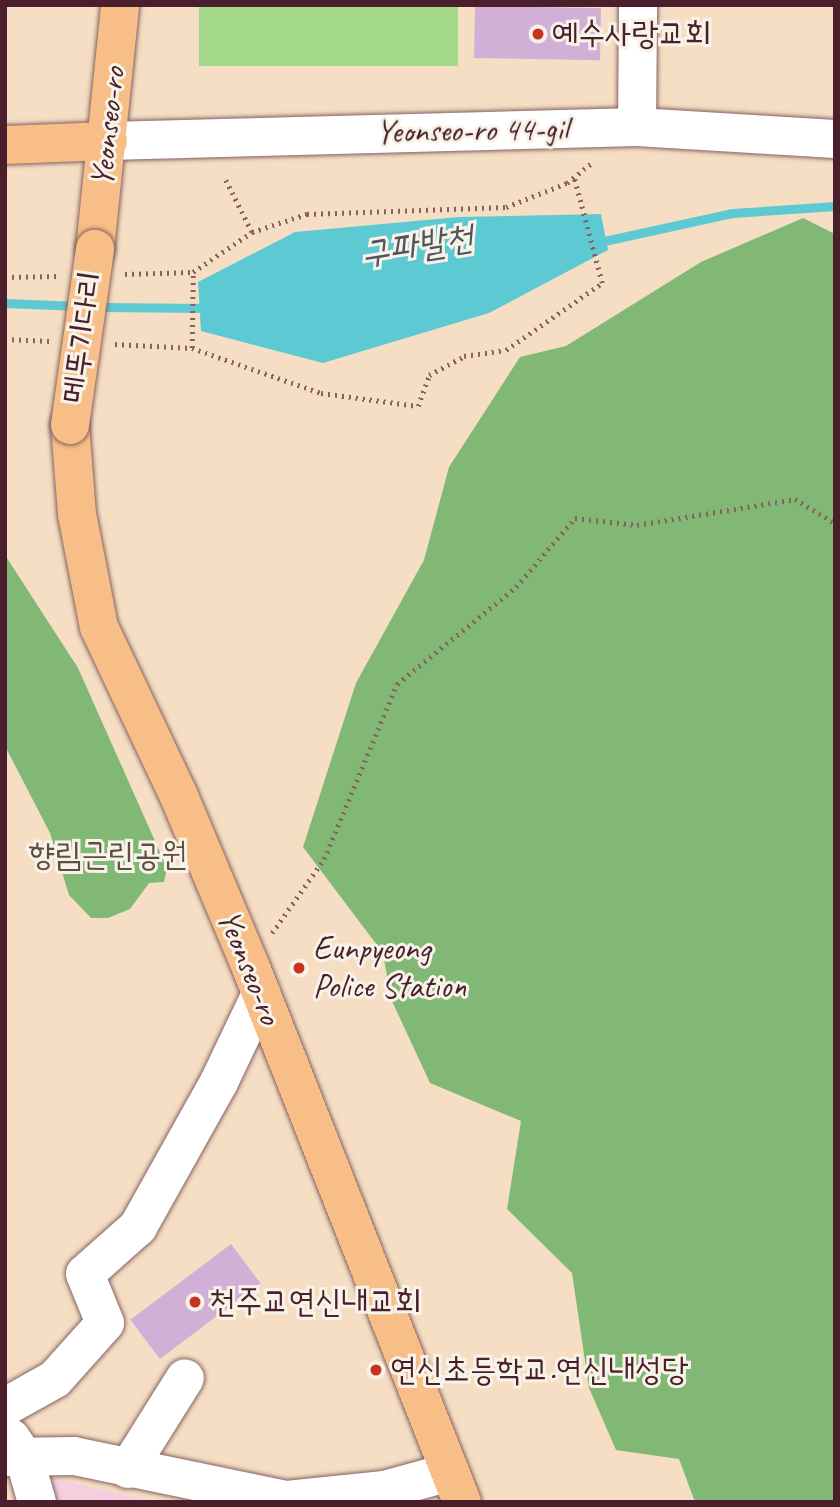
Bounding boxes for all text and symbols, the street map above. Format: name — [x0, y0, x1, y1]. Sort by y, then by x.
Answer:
place label: 예수사랑교회 — [552, 14, 711, 54]
marker: 예수사랑교회 — [530, 26, 546, 42]
street label: Yeonseo-ro — [82, 65, 134, 189]
street label: Yeonseo-ro 44-gil — [376, 110, 568, 152]
water label: 구파발천 — [358, 216, 476, 276]
street label: 메뚜기다리 — [53, 269, 111, 405]
park label: 향림근린공원 — [28, 835, 188, 875]
street label: Yeonseo-ro — [208, 904, 290, 1030]
place label: Eunpyeong Police Station — [313, 929, 467, 1007]
marker: Eunpyeong Police Station — [291, 960, 307, 976]
place label: 천주교연신내교회 — [209, 1282, 421, 1322]
marker: 천주교연신내교회 — [187, 1294, 203, 1310]
place label: 연신초등학교.연신내성당 — [390, 1350, 689, 1390]
marker: 연신초등학교.연신내성당 — [368, 1362, 384, 1378]

